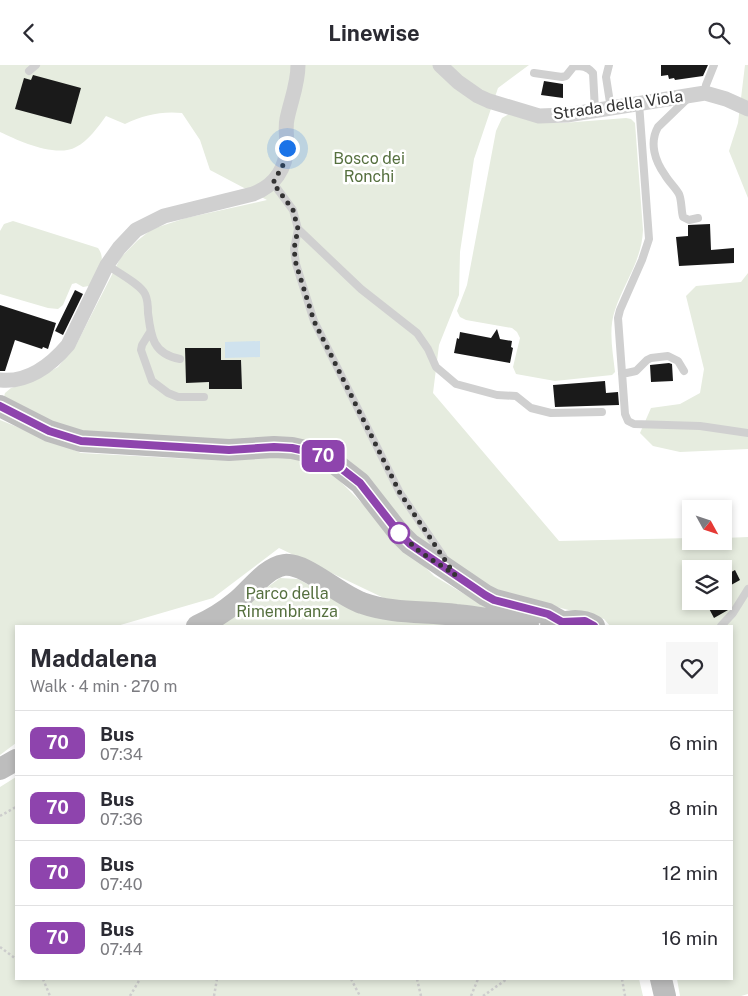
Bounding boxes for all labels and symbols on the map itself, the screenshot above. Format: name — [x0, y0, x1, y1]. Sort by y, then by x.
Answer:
street label: Strada della Viola — [552, 86, 684, 124]
your location — [275, 136, 300, 161]
park label: Bosco dei Ronchi — [333, 149, 405, 186]
line badge: 70 — [300, 440, 346, 472]
north arrow — [682, 500, 732, 550]
unlabelled marker — [388, 522, 410, 544]
park label: Parco della Rimembranza — [236, 584, 338, 621]

